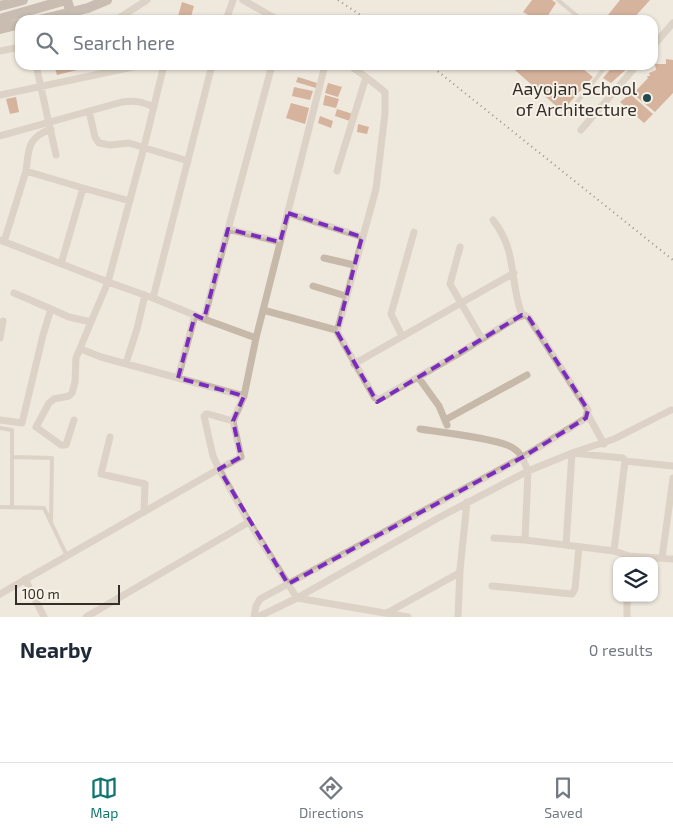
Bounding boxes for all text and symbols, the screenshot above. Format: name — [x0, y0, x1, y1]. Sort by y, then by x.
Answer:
search box — [15, 15, 658, 70]
icon: search — [33, 29, 61, 57]
text: Search here — [73, 31, 175, 54]
place label: Aayojan School of Architecture — [512, 77, 638, 120]
marker: Aayojan School of Architecture — [641, 92, 653, 104]
map controls — [613, 557, 658, 602]
button: layers — [613, 557, 658, 602]
scale bar — [15, 582, 120, 605]
text: 100 m — [22, 585, 60, 602]
text: Nearby — [20, 637, 92, 662]
text: 0 results — [589, 640, 653, 659]
tab: Map — [90, 774, 118, 821]
tab: Directions — [299, 774, 364, 821]
tab: Saved — [544, 774, 583, 821]

